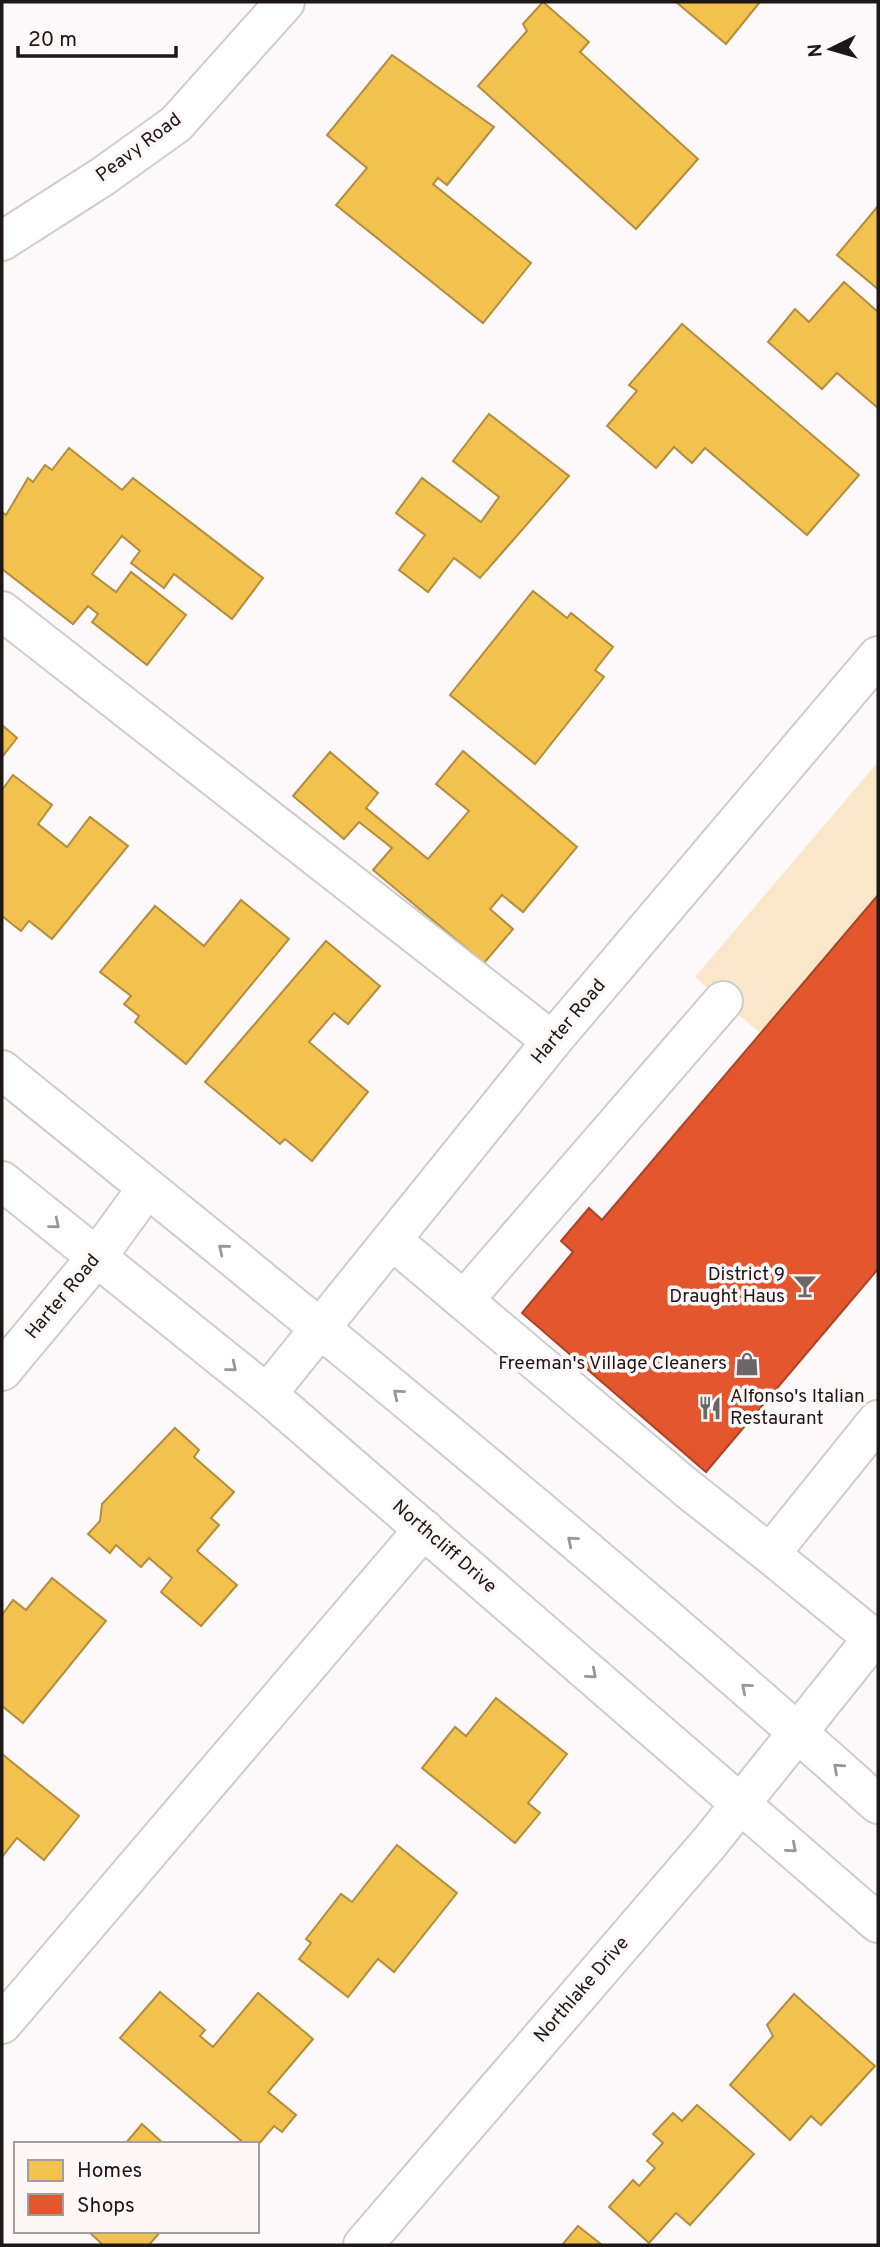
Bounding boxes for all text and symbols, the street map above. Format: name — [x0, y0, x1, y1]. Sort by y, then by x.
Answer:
scale bar — [18, 14, 175, 58]
north arrow — [796, 14, 866, 84]
text: 20 m — [28, 27, 77, 54]
text: N — [804, 42, 829, 58]
street label: Peavy Road — [91, 108, 187, 188]
street label: Harter Road — [526, 974, 612, 1070]
one-way arrow — [46, 1216, 59, 1228]
one-way arrow — [218, 1245, 231, 1257]
street label: Harter Road — [20, 1249, 106, 1345]
place label: District 9 Draught Haus — [669, 1263, 785, 1309]
bar icon: District 9 Draught Haus — [791, 1272, 819, 1300]
shop icon: Freeman's Village Cleaners — [733, 1350, 761, 1378]
place label: Freeman's Village Cleaners — [498, 1352, 727, 1376]
one-way arrow — [224, 1358, 237, 1371]
place label: Alfonso's Italian Restaurant — [730, 1385, 865, 1431]
one-way arrow — [394, 1390, 407, 1402]
restaurant icon: Alfonso's Italian Restaurant — [696, 1394, 724, 1422]
street label: Northcliff Drive — [387, 1495, 501, 1599]
one-way arrow — [567, 1537, 580, 1549]
one-way arrow — [584, 1666, 597, 1678]
one-way arrow — [741, 1684, 754, 1696]
one-way arrow — [833, 1764, 846, 1776]
one-way arrow — [784, 1840, 797, 1853]
street label: Northlake Drive — [529, 1932, 635, 2048]
legend — [14, 2142, 259, 2233]
text: Homes — [77, 2158, 142, 2185]
text: Shops — [77, 2193, 135, 2220]

